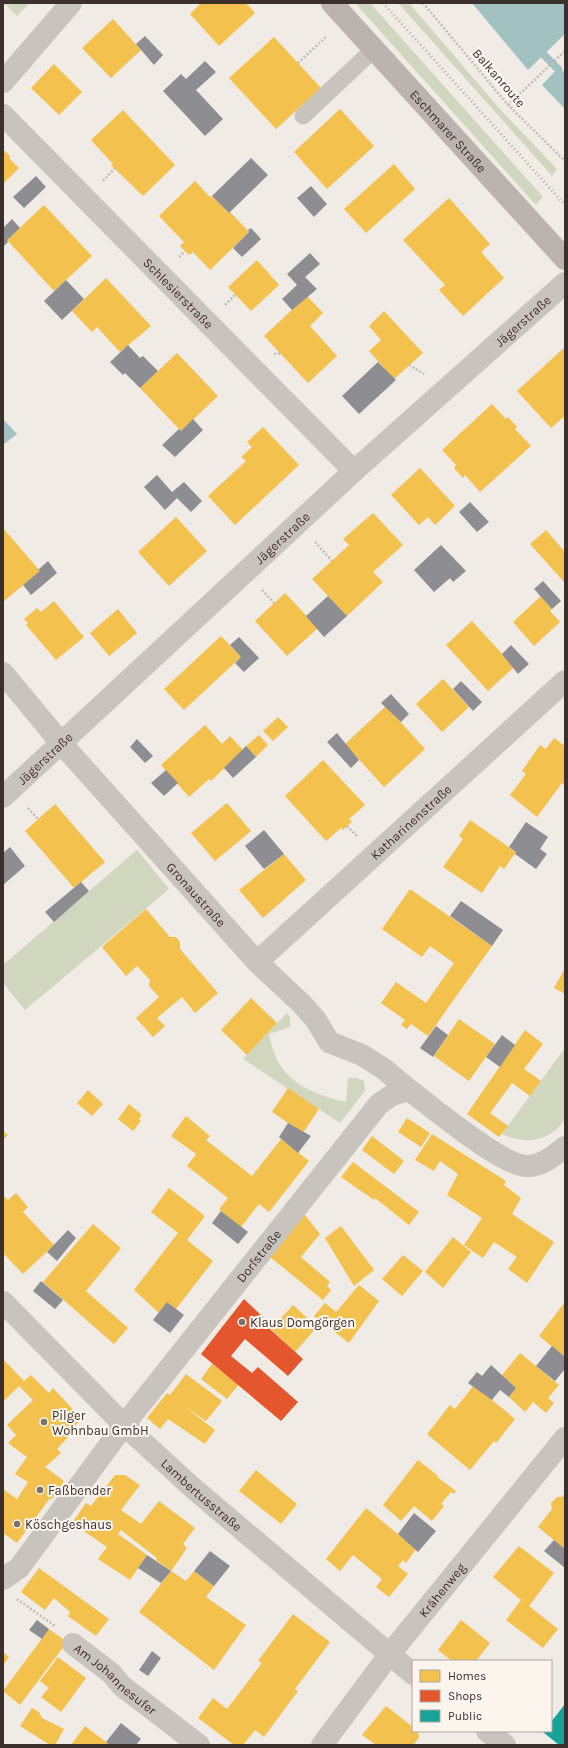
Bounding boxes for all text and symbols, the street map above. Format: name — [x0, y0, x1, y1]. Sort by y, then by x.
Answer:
street label: Balkanroute — [470, 46, 529, 110]
street label: Eschmarer Straße — [407, 86, 490, 176]
street label: Schlesierstraße — [140, 255, 217, 332]
street label: Jägerstraße — [492, 292, 554, 349]
street label: Jägerstraße — [252, 508, 313, 567]
street label: Jägerstraße — [14, 729, 76, 787]
street label: Katharinenstraße — [367, 781, 454, 862]
street label: Gronaustraße — [164, 859, 229, 930]
street label: Dorfstraße — [233, 1226, 284, 1285]
place label: Klaus Domgörgen — [250, 1315, 355, 1330]
marker: Klaus Domgörgen — [237, 1317, 247, 1327]
place label: Pilger Wohnbau GmbH — [52, 1408, 149, 1438]
marker: Pilger Wohnbau GmbH — [39, 1417, 49, 1427]
street label: Lambertusstraße — [158, 1455, 246, 1534]
place label: Faßbender — [48, 1483, 111, 1498]
marker: Faßbender — [35, 1485, 45, 1495]
place label: Köschgeshaus — [25, 1517, 112, 1532]
marker: Köschgeshaus — [12, 1519, 22, 1529]
street label: Krähenweg — [415, 1559, 469, 1620]
street label: Am Johannesufer — [71, 1640, 160, 1718]
legend — [412, 1660, 552, 1732]
text: Homes — [448, 1669, 486, 1683]
text: Shops — [448, 1689, 482, 1703]
text: Public — [448, 1709, 482, 1723]

